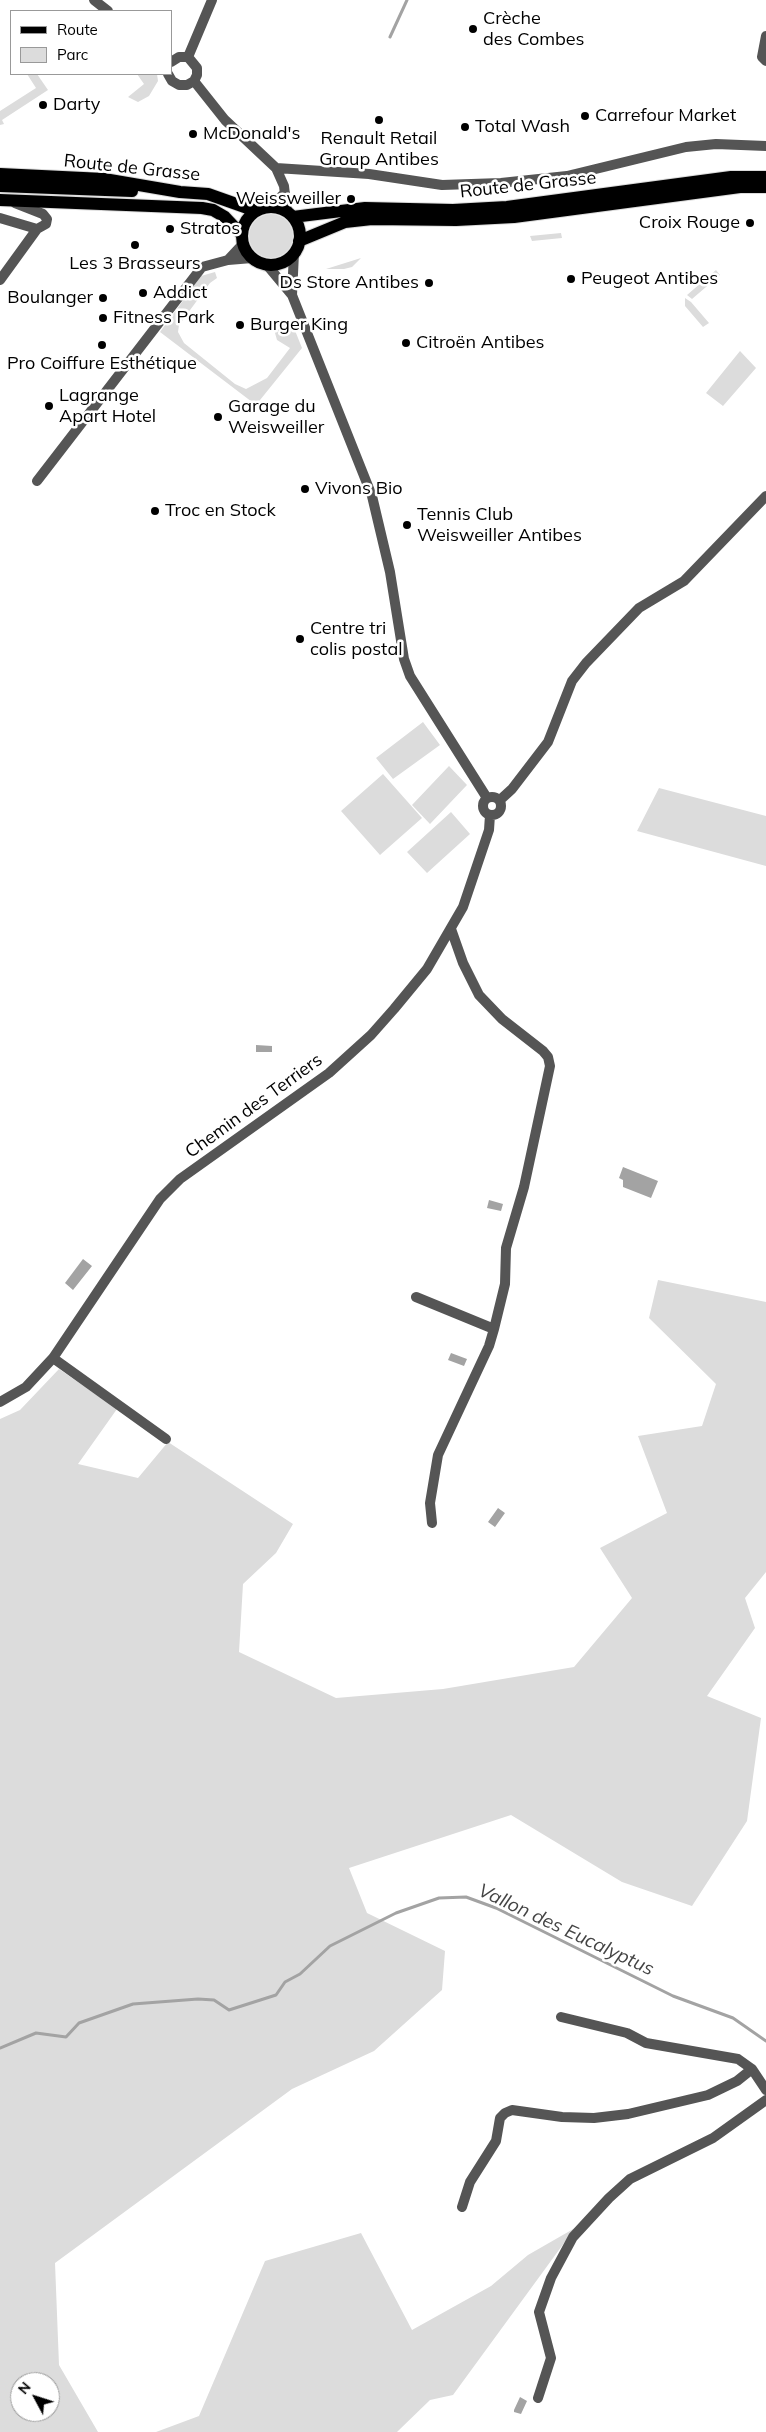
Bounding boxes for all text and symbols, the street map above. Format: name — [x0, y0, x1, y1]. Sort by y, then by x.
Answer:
place label: Crèche des Combes — [483, 8, 585, 50]
legend — [10, 10, 172, 75]
text: Route — [57, 20, 98, 39]
marker: Crèche des Combes — [467, 23, 479, 35]
text: Parc — [57, 45, 88, 64]
place label: Darty — [53, 94, 100, 116]
marker: Darty — [37, 99, 49, 111]
place label: Carrefour Market — [595, 105, 736, 127]
marker: Carrefour Market — [579, 110, 591, 122]
marker: Renault Retail Group Antibes — [373, 114, 385, 126]
place label: Total Wash — [475, 116, 570, 138]
marker: Total Wash — [459, 121, 471, 133]
place label: McDonald's — [203, 123, 300, 145]
marker: McDonald's — [187, 128, 199, 140]
place label: Renault Retail Group Antibes — [319, 128, 439, 170]
street label: Route de Grasse — [63, 150, 201, 186]
street label: Route de Grasse — [459, 167, 597, 203]
place label: Weissweiller — [236, 188, 341, 210]
marker: Weissweiller — [345, 193, 357, 205]
place label: Croix Rouge — [639, 212, 740, 234]
marker: Croix Rouge — [744, 217, 756, 229]
place label: Stratos — [180, 218, 240, 240]
marker: Stratos — [164, 223, 176, 235]
marker: Les 3 Brasseurs — [129, 239, 141, 251]
place label: Les 3 Brasseurs — [69, 253, 201, 275]
place label: Peugeot Antibes — [581, 268, 718, 290]
place label: Ds Store Antibes — [279, 272, 419, 294]
marker: Peugeot Antibes — [565, 273, 577, 285]
marker: Ds Store Antibes — [423, 277, 435, 289]
place label: Addict — [153, 282, 207, 304]
place label: Boulanger — [7, 287, 93, 309]
marker: Addict — [137, 287, 149, 299]
marker: Boulanger — [97, 292, 109, 304]
place label: Fitness Park — [113, 307, 214, 329]
marker: Fitness Park — [97, 312, 109, 324]
place label: Burger King — [250, 314, 348, 336]
marker: Burger King — [234, 319, 246, 331]
place label: Citroën Antibes — [416, 332, 545, 354]
marker: Citroën Antibes — [400, 337, 412, 349]
marker: Pro Coiffure Esthétique — [96, 339, 108, 351]
place label: Pro Coiffure Esthétique — [7, 353, 197, 375]
place label: Lagrange Apart Hotel — [59, 385, 156, 428]
place label: Garage du Weisweiller — [228, 396, 324, 438]
marker: Lagrange Apart Hotel — [43, 400, 55, 412]
marker: Garage du Weisweiller — [212, 411, 224, 423]
place label: Vivons Bio — [315, 478, 403, 500]
marker: Vivons Bio — [299, 483, 311, 495]
place label: Troc en Stock — [165, 500, 276, 522]
place label: Tennis Club Weisweiller Antibes — [417, 504, 582, 546]
marker: Troc en Stock — [149, 505, 161, 517]
marker: Tennis Club Weisweiller Antibes — [401, 519, 413, 531]
place label: Centre tri colis postal — [310, 618, 403, 660]
marker: Centre tri colis postal — [294, 633, 306, 645]
street label: Chemin des Terriers — [181, 1049, 327, 1163]
water label: Vallon des Eucalyptus — [474, 1879, 658, 1981]
north arrow — [10, 2372, 60, 2422]
text: N — [14, 2378, 35, 2398]

